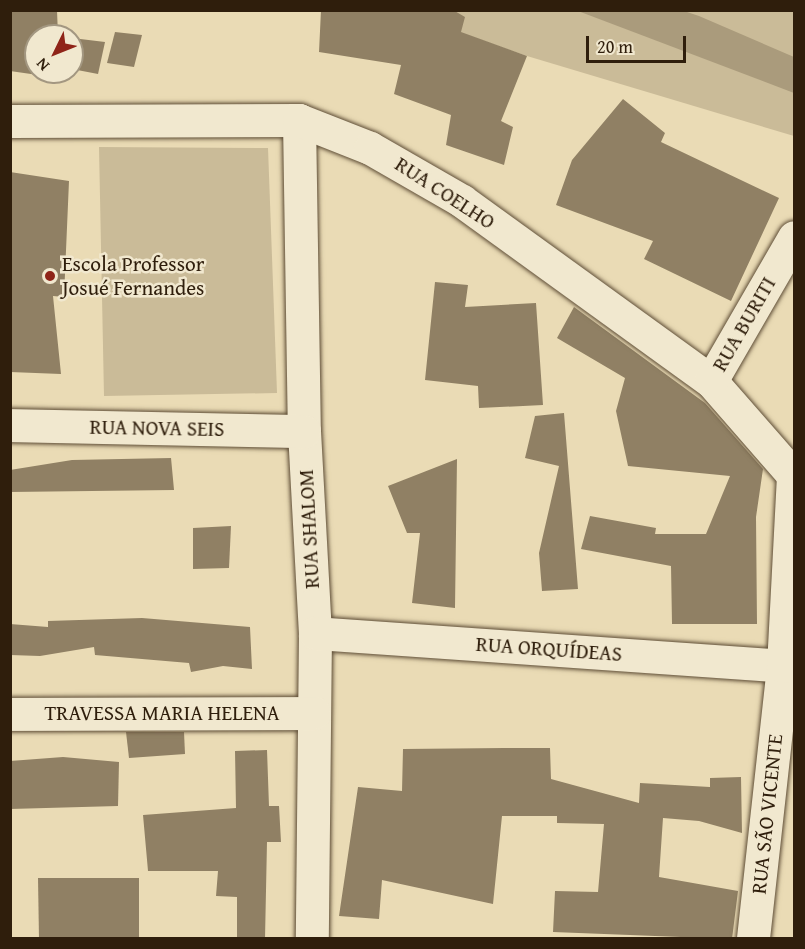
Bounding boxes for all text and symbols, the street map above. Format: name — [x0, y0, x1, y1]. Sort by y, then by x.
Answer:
north arrow — [24, 24, 84, 84]
scale bar — [589, 24, 690, 62]
text: 20 m — [597, 33, 633, 60]
text: N — [30, 53, 55, 77]
street label: RUA COELHO — [390, 151, 500, 235]
place label: Escola Professor Josué Fernandes — [62, 251, 204, 301]
marker: Escola Professor Josué Fernandes — [43, 269, 57, 283]
street label: RUA BURITI — [707, 272, 781, 376]
street label: RUA NOVA SEIS — [89, 414, 225, 442]
street label: RUA SHALOM — [293, 469, 325, 589]
street label: RUA ORQUÍDEAS — [475, 631, 623, 667]
street label: TRAVESSA MARIA HELENA — [45, 700, 279, 726]
street label: RUA SÃO VICENTE — [746, 733, 788, 895]

